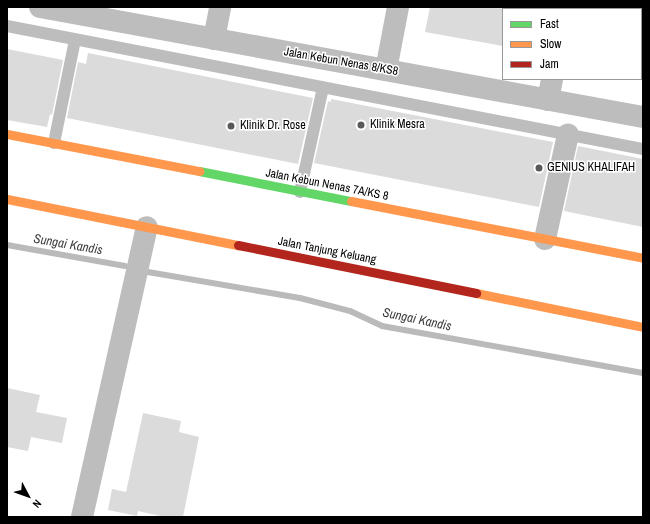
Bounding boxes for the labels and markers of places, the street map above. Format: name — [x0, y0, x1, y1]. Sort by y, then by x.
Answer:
place label: Klinik Mesra — [370, 118, 425, 132]
place label: Klinik Dr. Rose — [240, 119, 306, 133]
marker: Klinik Mesra — [355, 119, 367, 131]
marker: Klinik Dr. Rose — [225, 120, 237, 132]
place label: GENIUS KHALIFAH — [547, 161, 635, 175]
marker: GENIUS KHALIFAH — [534, 163, 544, 173]

